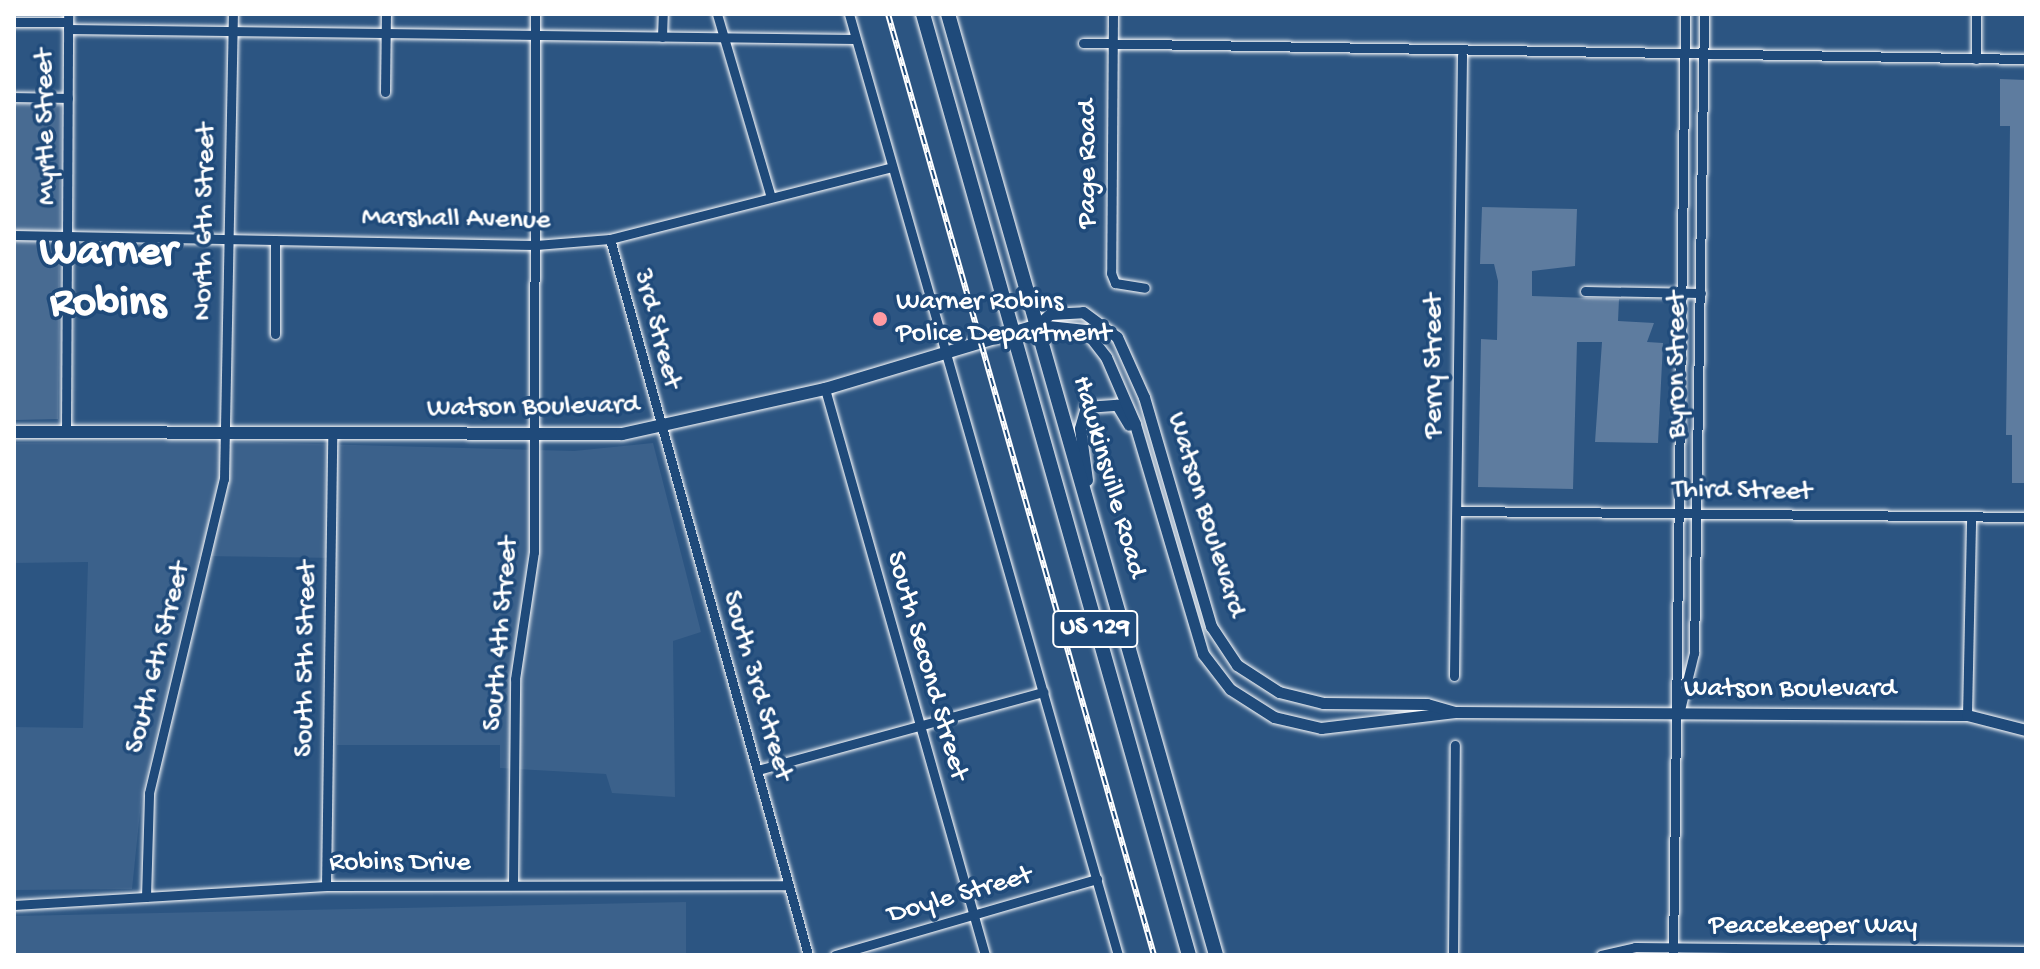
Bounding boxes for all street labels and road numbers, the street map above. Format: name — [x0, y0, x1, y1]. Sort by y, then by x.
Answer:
street label: Myrtle Street — [29, 48, 65, 206]
street label: Page Road — [1072, 99, 1106, 229]
street label: North 6th Street — [187, 123, 225, 321]
street label: Marshall Avenue — [361, 202, 551, 238]
street label: 3rd Street — [624, 266, 688, 392]
street label: Byron Street — [1661, 291, 1695, 439]
street label: Perry Street — [1418, 294, 1452, 438]
street label: Hawkinsville Road — [1063, 372, 1153, 582]
street label: Watson Boulevard — [427, 389, 639, 427]
street label: Watson Boulevard — [1158, 409, 1252, 621]
street label: Third Street — [1672, 474, 1812, 510]
street label: South 4th Street — [477, 536, 527, 732]
street label: South Second Street — [877, 548, 975, 784]
street label: South 6th Street — [119, 559, 199, 757]
street label: South 5th Street — [288, 561, 326, 757]
street label: South 3rd Street — [713, 587, 799, 785]
road number: US 129 — [1051, 607, 1139, 651]
street label: Watson Boulevard — [1684, 673, 1896, 707]
street label: Robins Drive — [329, 847, 471, 881]
street label: Doyle Street — [884, 859, 1036, 933]
street label: Peacekeeper Way — [1709, 910, 1917, 944]

